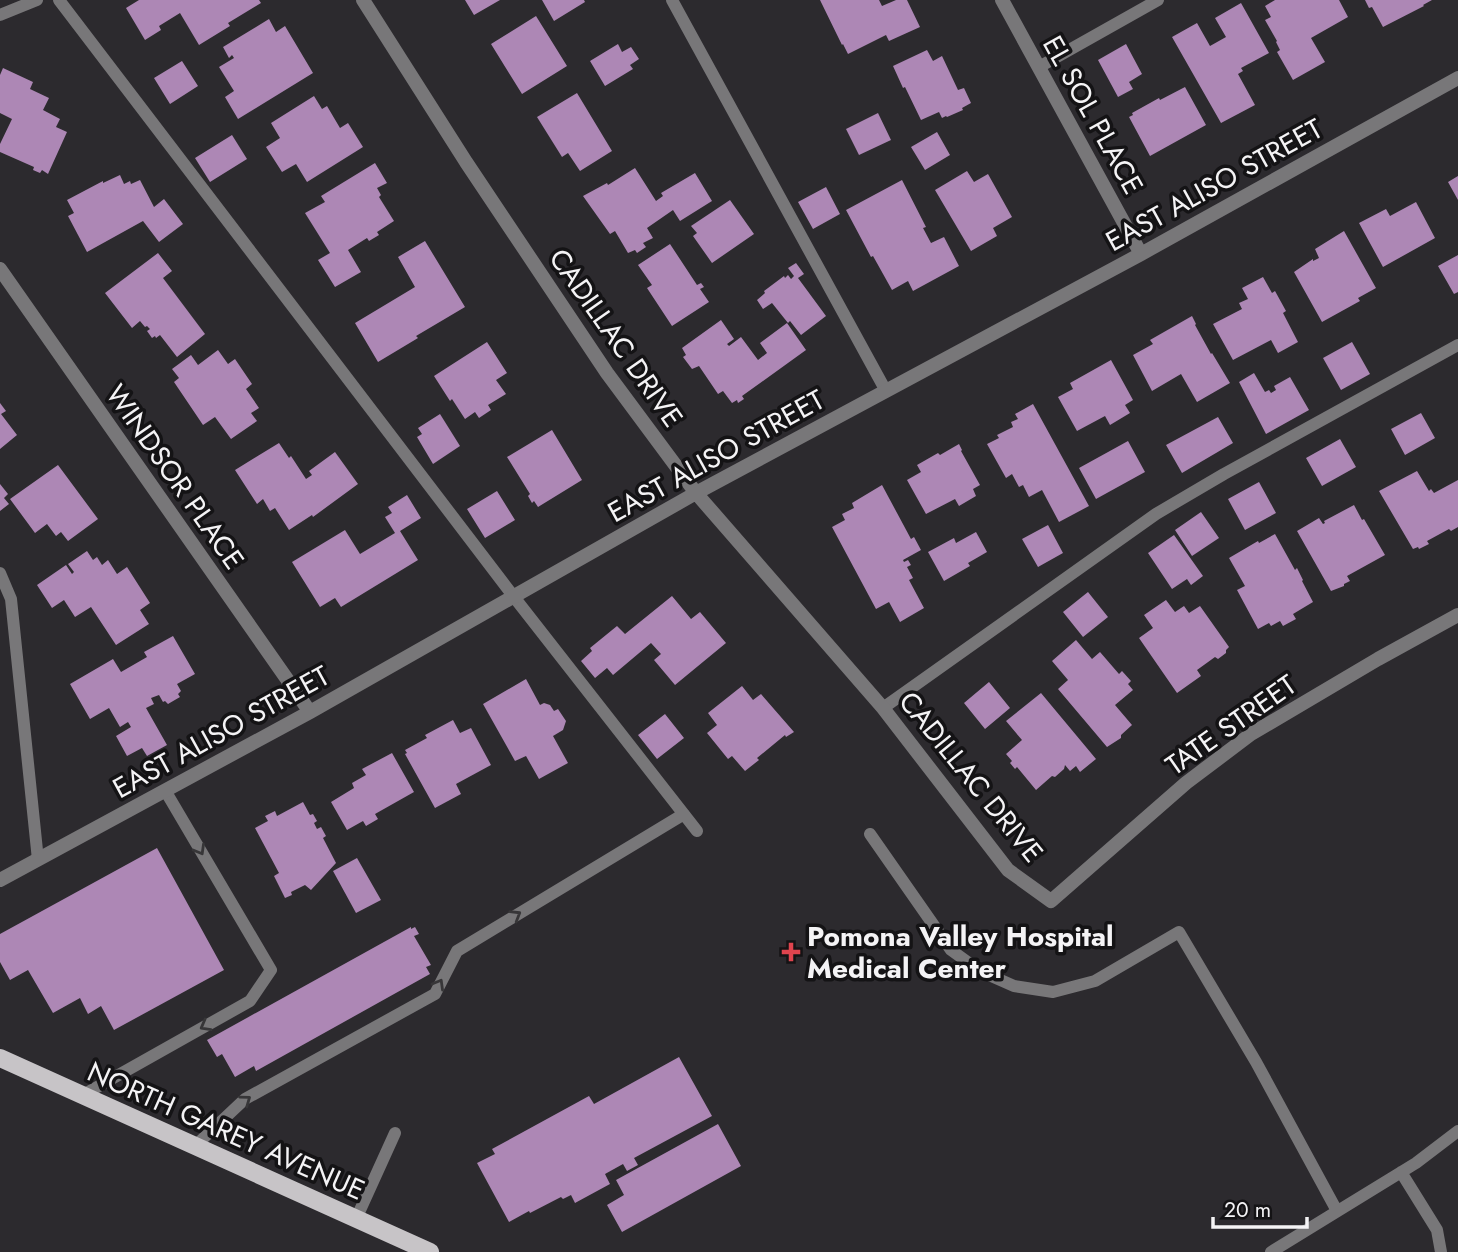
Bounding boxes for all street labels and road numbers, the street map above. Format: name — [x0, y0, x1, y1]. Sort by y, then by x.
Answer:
street label: EL SOL PLACE — [1032, 28, 1154, 202]
street label: EAST ALISO STREET — [1098, 108, 1330, 262]
street label: CADILLAC DRIVE — [539, 240, 693, 436]
street label: WINDSOR PLACE — [96, 376, 254, 578]
street label: EAST ALISO STREET — [600, 379, 832, 533]
street label: EAST ALISO STREET — [105, 655, 337, 809]
street label: TATE STREET — [1157, 665, 1305, 785]
street label: CADILLAC DRIVE — [889, 683, 1053, 871]
street label: NORTH GAREY AVENUE — [81, 1051, 371, 1211]

